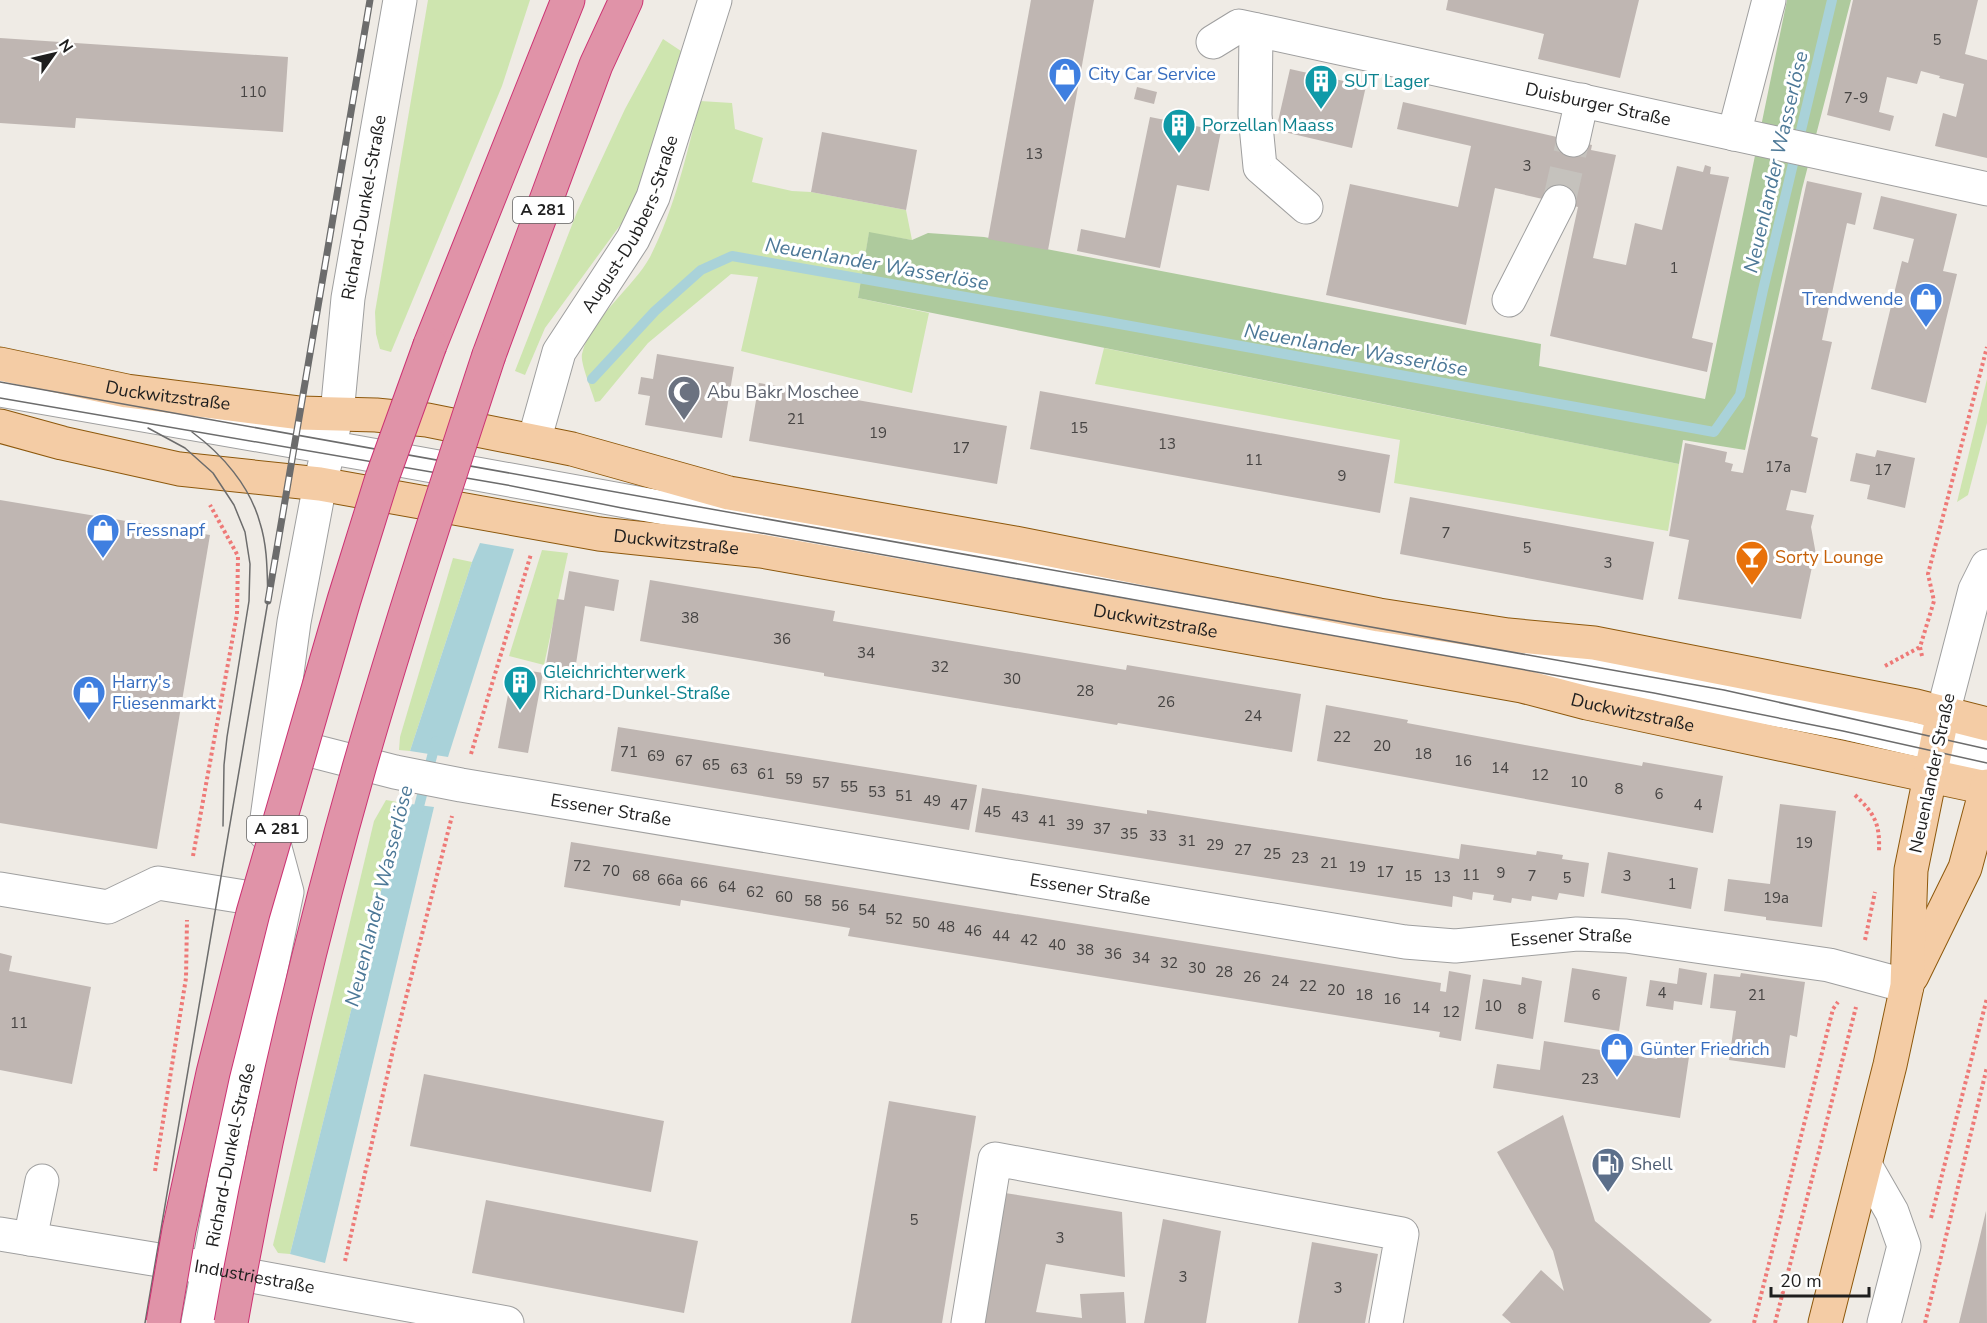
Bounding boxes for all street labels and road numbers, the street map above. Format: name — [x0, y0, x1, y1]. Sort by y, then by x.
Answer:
street label: Duisburger Straße — [1523, 77, 1673, 132]
street label: Richard-Dunkel-Straße — [336, 113, 392, 302]
street label: August-Dubbers-Straße — [576, 132, 684, 317]
road number: A 281 — [513, 197, 573, 223]
street label: Duckwitzstraße — [103, 375, 232, 416]
street label: Duckwitzstraße — [612, 524, 740, 561]
street label: Duckwitzstraße — [1092, 598, 1220, 644]
street label: Duckwitzstraße — [1568, 687, 1697, 738]
street label: Neuenlander Straße — [1903, 691, 1961, 855]
street label: Essener Straße — [549, 788, 673, 832]
road number: A 281 — [247, 816, 307, 842]
street label: Essener Straße — [1028, 868, 1152, 912]
street label: Essener Straße — [1509, 922, 1634, 952]
street label: Richard-Dunkel-Straße — [200, 1061, 261, 1249]
street label: Industriestraße — [192, 1254, 317, 1299]

